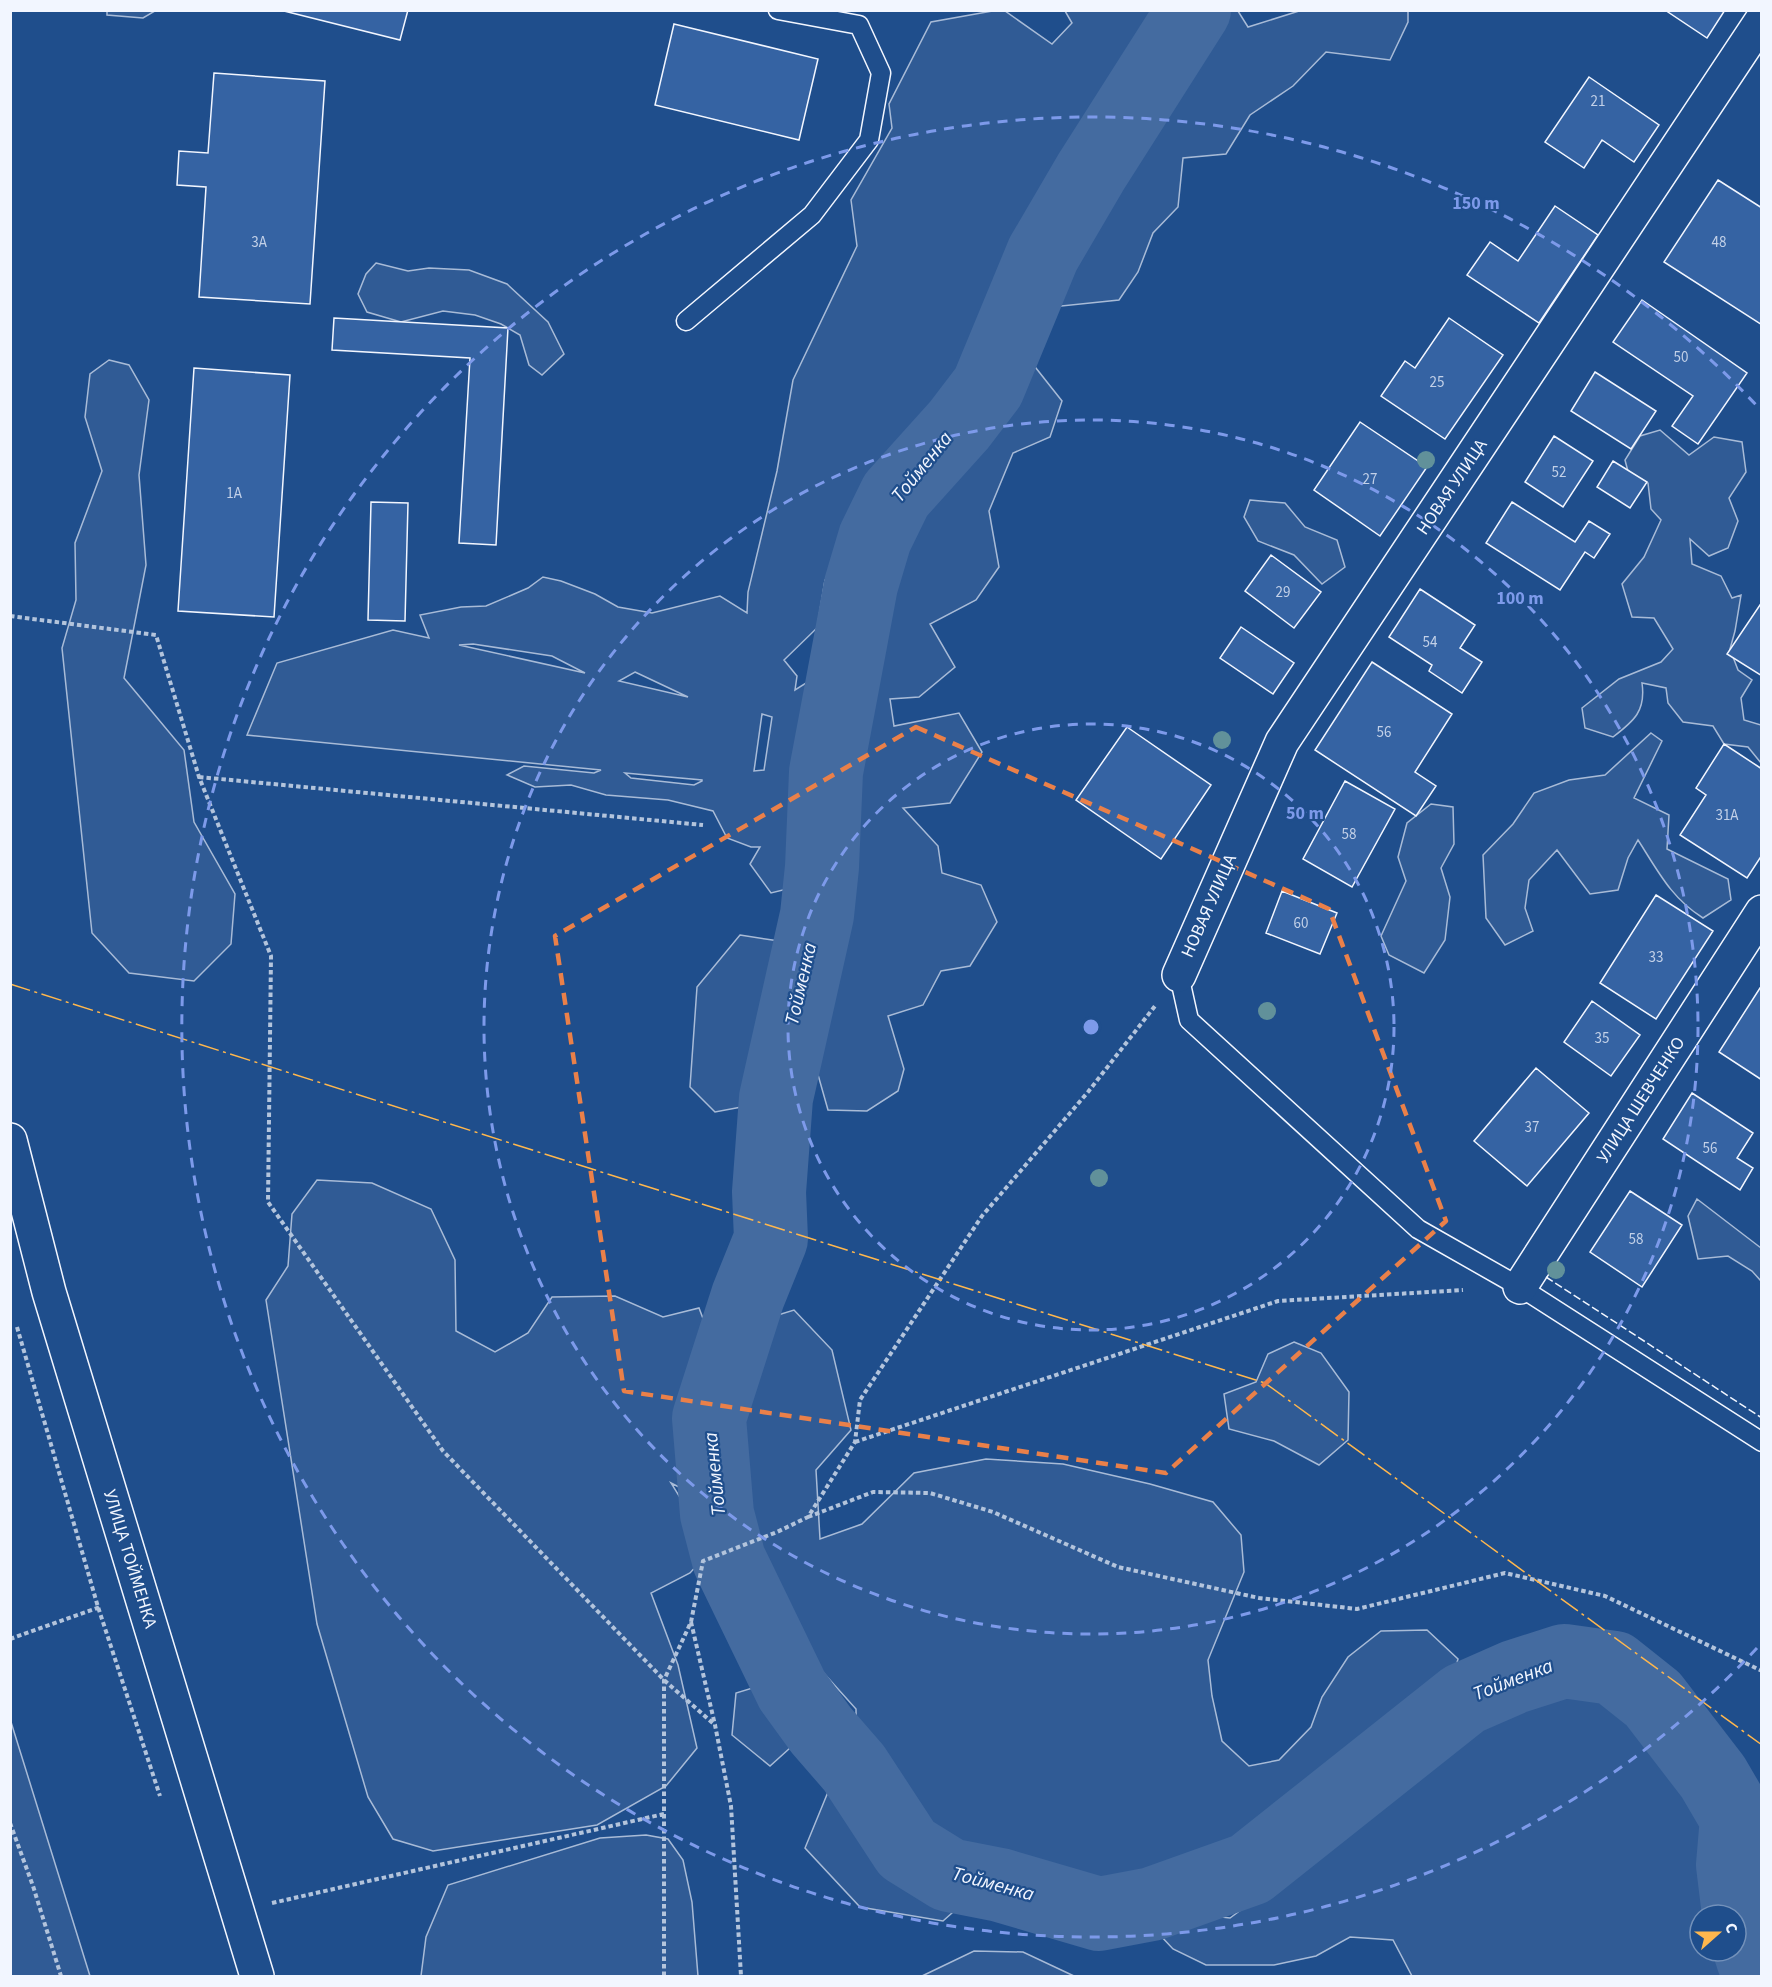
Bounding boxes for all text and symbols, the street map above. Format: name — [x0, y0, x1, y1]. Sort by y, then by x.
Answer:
house number: 21 — [1591, 91, 1605, 112]
text: 150 m — [1452, 191, 1500, 216]
house number: 3А — [251, 232, 268, 253]
house number: 48 — [1712, 232, 1726, 253]
house number: 50 — [1674, 347, 1688, 368]
house number: 25 — [1430, 372, 1444, 393]
water label: Тойменка — [885, 425, 959, 508]
street label: НОВАЯ УЛИЦА — [1411, 434, 1493, 540]
house number: 52 — [1552, 462, 1566, 483]
house number: 27 — [1363, 469, 1377, 490]
house number: 1А — [226, 483, 243, 504]
house number: 29 — [1276, 582, 1290, 603]
text: 100 m — [1496, 586, 1544, 611]
house number: 54 — [1423, 632, 1438, 653]
house number: 56 — [1377, 722, 1391, 743]
text: 50 m — [1286, 801, 1324, 826]
house number: 31А — [1715, 805, 1739, 826]
house number: 58 — [1342, 824, 1356, 845]
street label: НОВАЯ УЛИЦА — [1175, 850, 1243, 962]
house number: 60 — [1294, 913, 1308, 934]
water label: Тойменка — [778, 940, 824, 1028]
house number: 33 — [1649, 947, 1663, 968]
centre of rings — [1081, 1017, 1101, 1037]
house number: 35 — [1595, 1028, 1609, 1049]
street label: УЛИЦА ШЕВЧЕНКО — [1591, 1032, 1691, 1168]
house number: 37 — [1525, 1117, 1539, 1138]
house number: 56 — [1703, 1138, 1717, 1159]
house number: 58 — [1629, 1229, 1643, 1250]
water label: Тойменка — [697, 1430, 733, 1517]
street label: УЛИЦА ТОЙМЕНКА — [97, 1487, 163, 1632]
water label: Тойменка — [1469, 1652, 1557, 1708]
water label: Тойменка — [949, 1860, 1037, 1908]
north arrow — [1688, 1903, 1748, 1963]
text: С — [1719, 1920, 1743, 1936]

